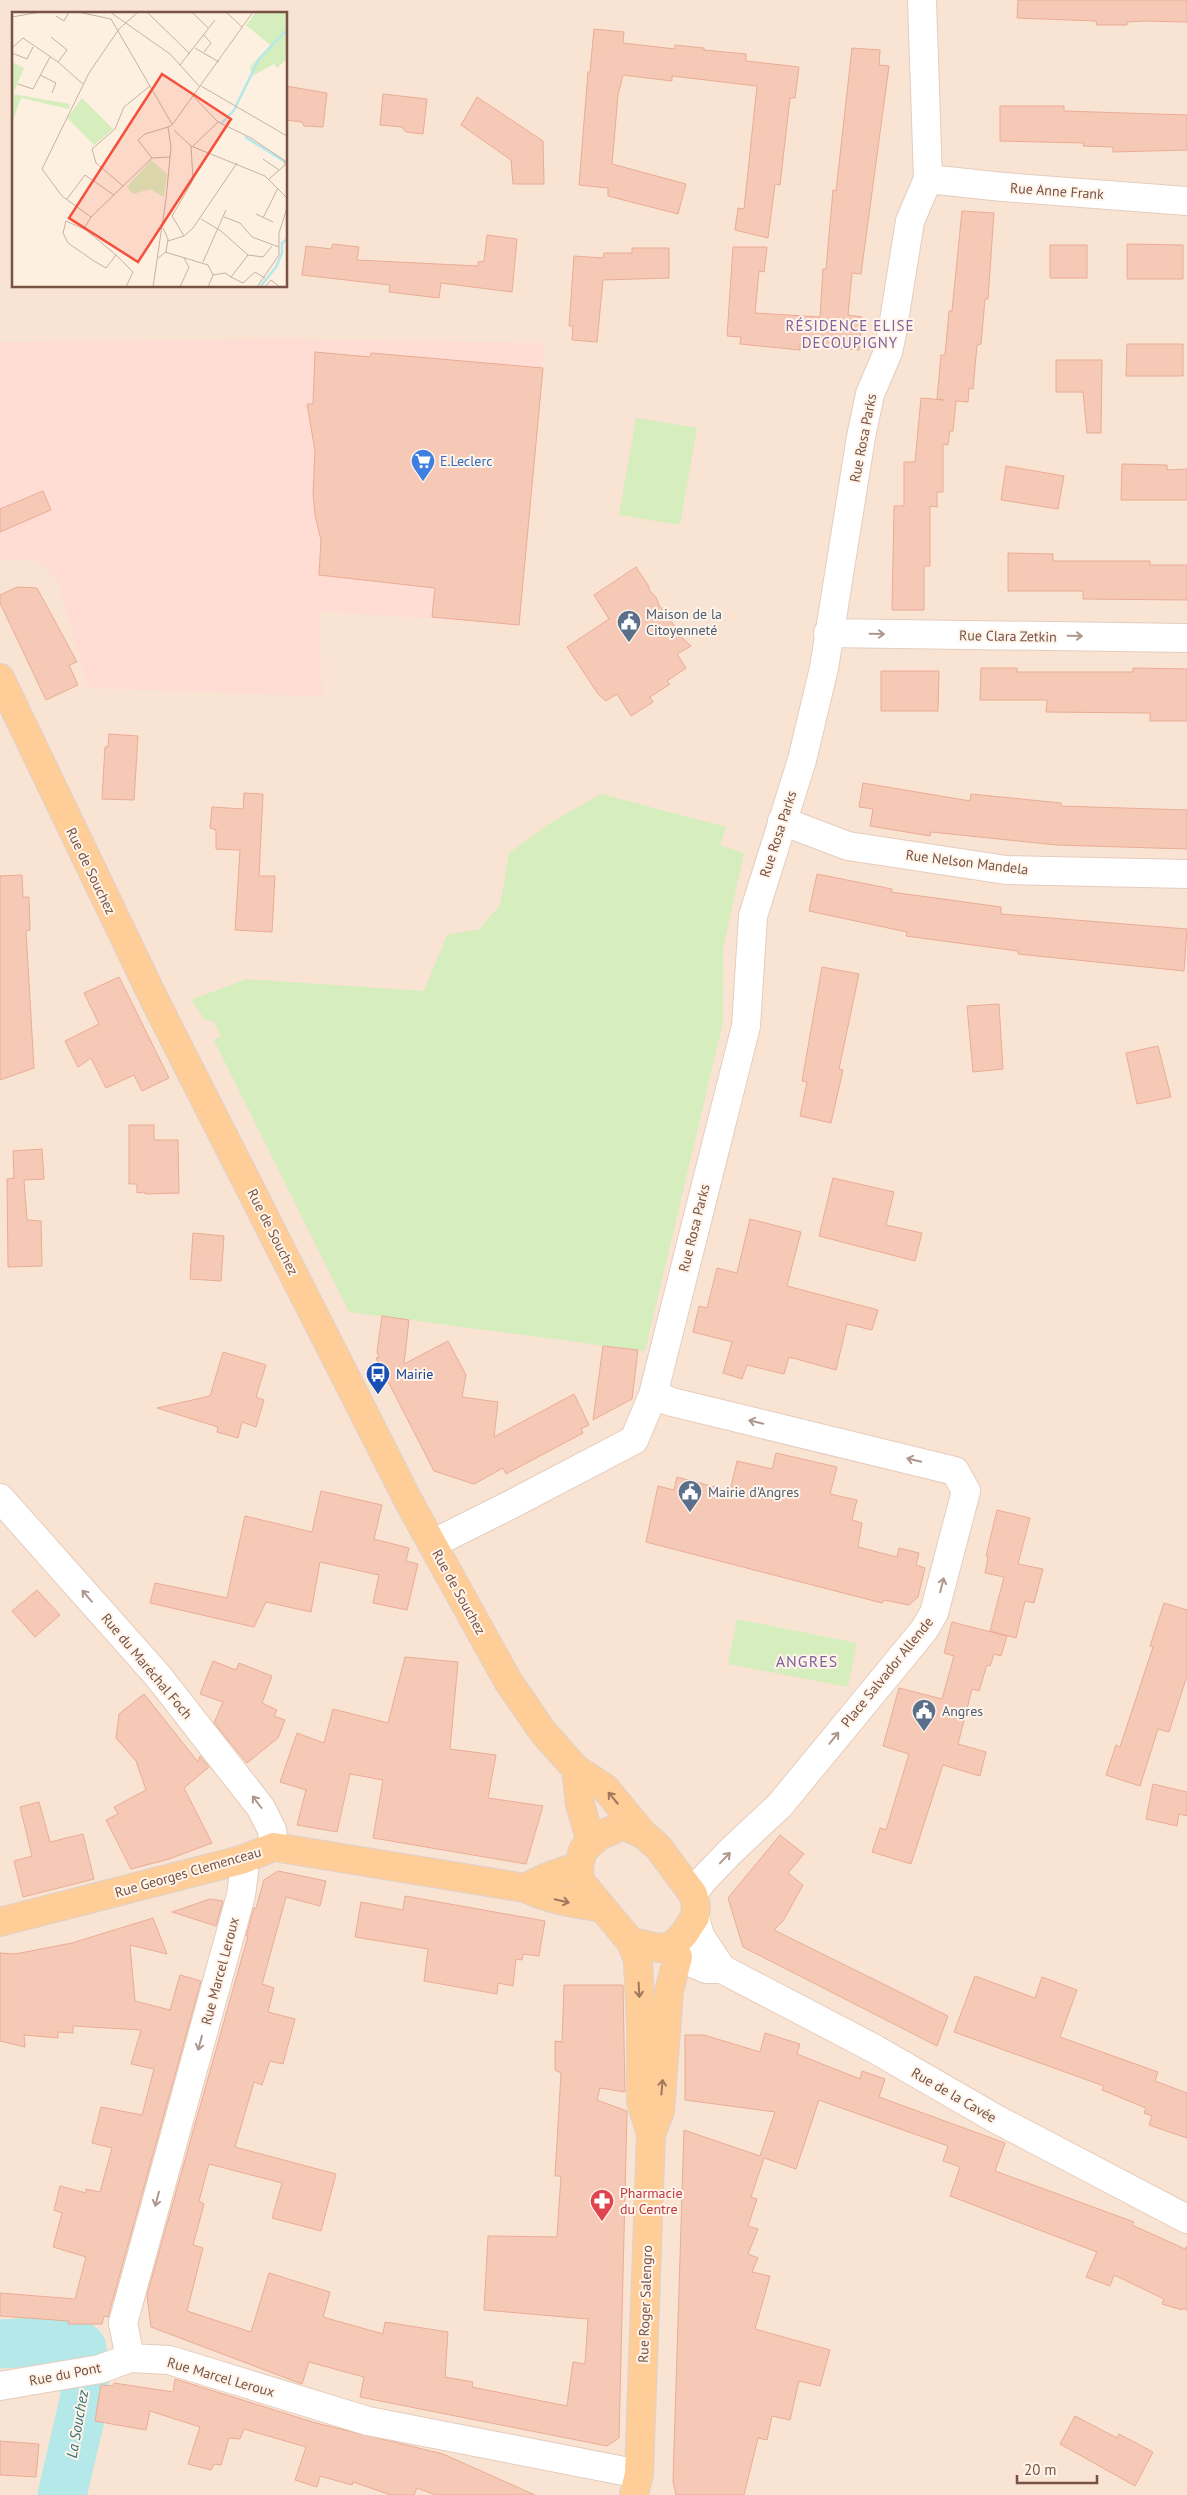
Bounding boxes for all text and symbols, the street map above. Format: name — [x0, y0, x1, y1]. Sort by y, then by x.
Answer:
inset map — [12, 12, 288, 288]
street label: Rue Anne Frank — [1010, 179, 1105, 203]
district label: RÉSIDENCE ELISE DECOUPIGNY — [785, 316, 915, 352]
street label: Rue Rosa Parks — [846, 392, 880, 484]
supermarket icon: E.Leclerc — [410, 448, 436, 482]
place label: E.Leclerc — [440, 452, 492, 470]
place label: Maison de la Citoyenneté — [646, 605, 722, 639]
public building icon: Maison de la Citoyenneté — [616, 609, 642, 643]
street label: Rue Clara Zetkin — [959, 626, 1057, 646]
one-way arrow — [868, 629, 885, 639]
one-way arrow — [1066, 632, 1082, 641]
street label: Rue Rosa Parks — [756, 788, 800, 880]
street label: Rue de Souchez — [62, 825, 120, 917]
street label: Rue Nelson Mandela — [905, 846, 1029, 878]
street label: Rue Rosa Parks — [674, 1182, 714, 1274]
street label: Rue de Souchez — [243, 1186, 303, 1278]
bus stop icon: Mairie — [365, 1361, 391, 1395]
place label: Mairie — [396, 1365, 433, 1383]
one-way arrow — [749, 1417, 765, 1426]
one-way arrow — [907, 1455, 923, 1464]
public building icon: Mairie d'Angres — [677, 1479, 703, 1513]
place label: Mairie d'Angres — [708, 1483, 799, 1501]
street label: Rue de Souchez — [428, 1546, 490, 1638]
one-way arrow — [937, 1578, 947, 1594]
one-way arrow — [81, 1589, 93, 1602]
street label: Rue du Maréchal Foch — [97, 1609, 197, 1723]
street label: Place Salvador Allende — [837, 1613, 937, 1731]
district label: ANGRES — [776, 1651, 838, 1671]
public building icon: Angres — [911, 1698, 937, 1732]
place label: Angres — [942, 1702, 983, 1720]
one-way arrow — [829, 1732, 840, 1745]
one-way arrow — [607, 1792, 619, 1805]
one-way arrow — [252, 1795, 262, 1809]
street label: Rue Georges Clemenceau — [113, 1842, 263, 1902]
one-way arrow — [719, 1851, 731, 1864]
one-way arrow — [553, 1897, 569, 1906]
street label: Rue Marcel Leroux — [197, 1915, 243, 2027]
one-way arrow — [635, 1981, 644, 1997]
one-way arrow — [195, 2034, 205, 2050]
street label: Rue de la Cavée — [908, 2063, 1000, 2127]
one-way arrow — [657, 2080, 667, 2096]
place label: Pharmacie du Centre — [620, 2184, 683, 2218]
pharmacy icon: Pharmacie du Centre — [589, 2188, 615, 2222]
one-way arrow — [152, 2191, 162, 2207]
street label: Rue Roger Salengro — [634, 2245, 656, 2363]
street label: Rue Marcel Leroux — [165, 2353, 277, 2401]
street label: Rue du Pont — [28, 2358, 103, 2390]
water label: La Souchez — [62, 2388, 92, 2459]
scale bar — [1017, 2452, 1097, 2484]
text: 20 m — [1024, 2460, 1057, 2479]

